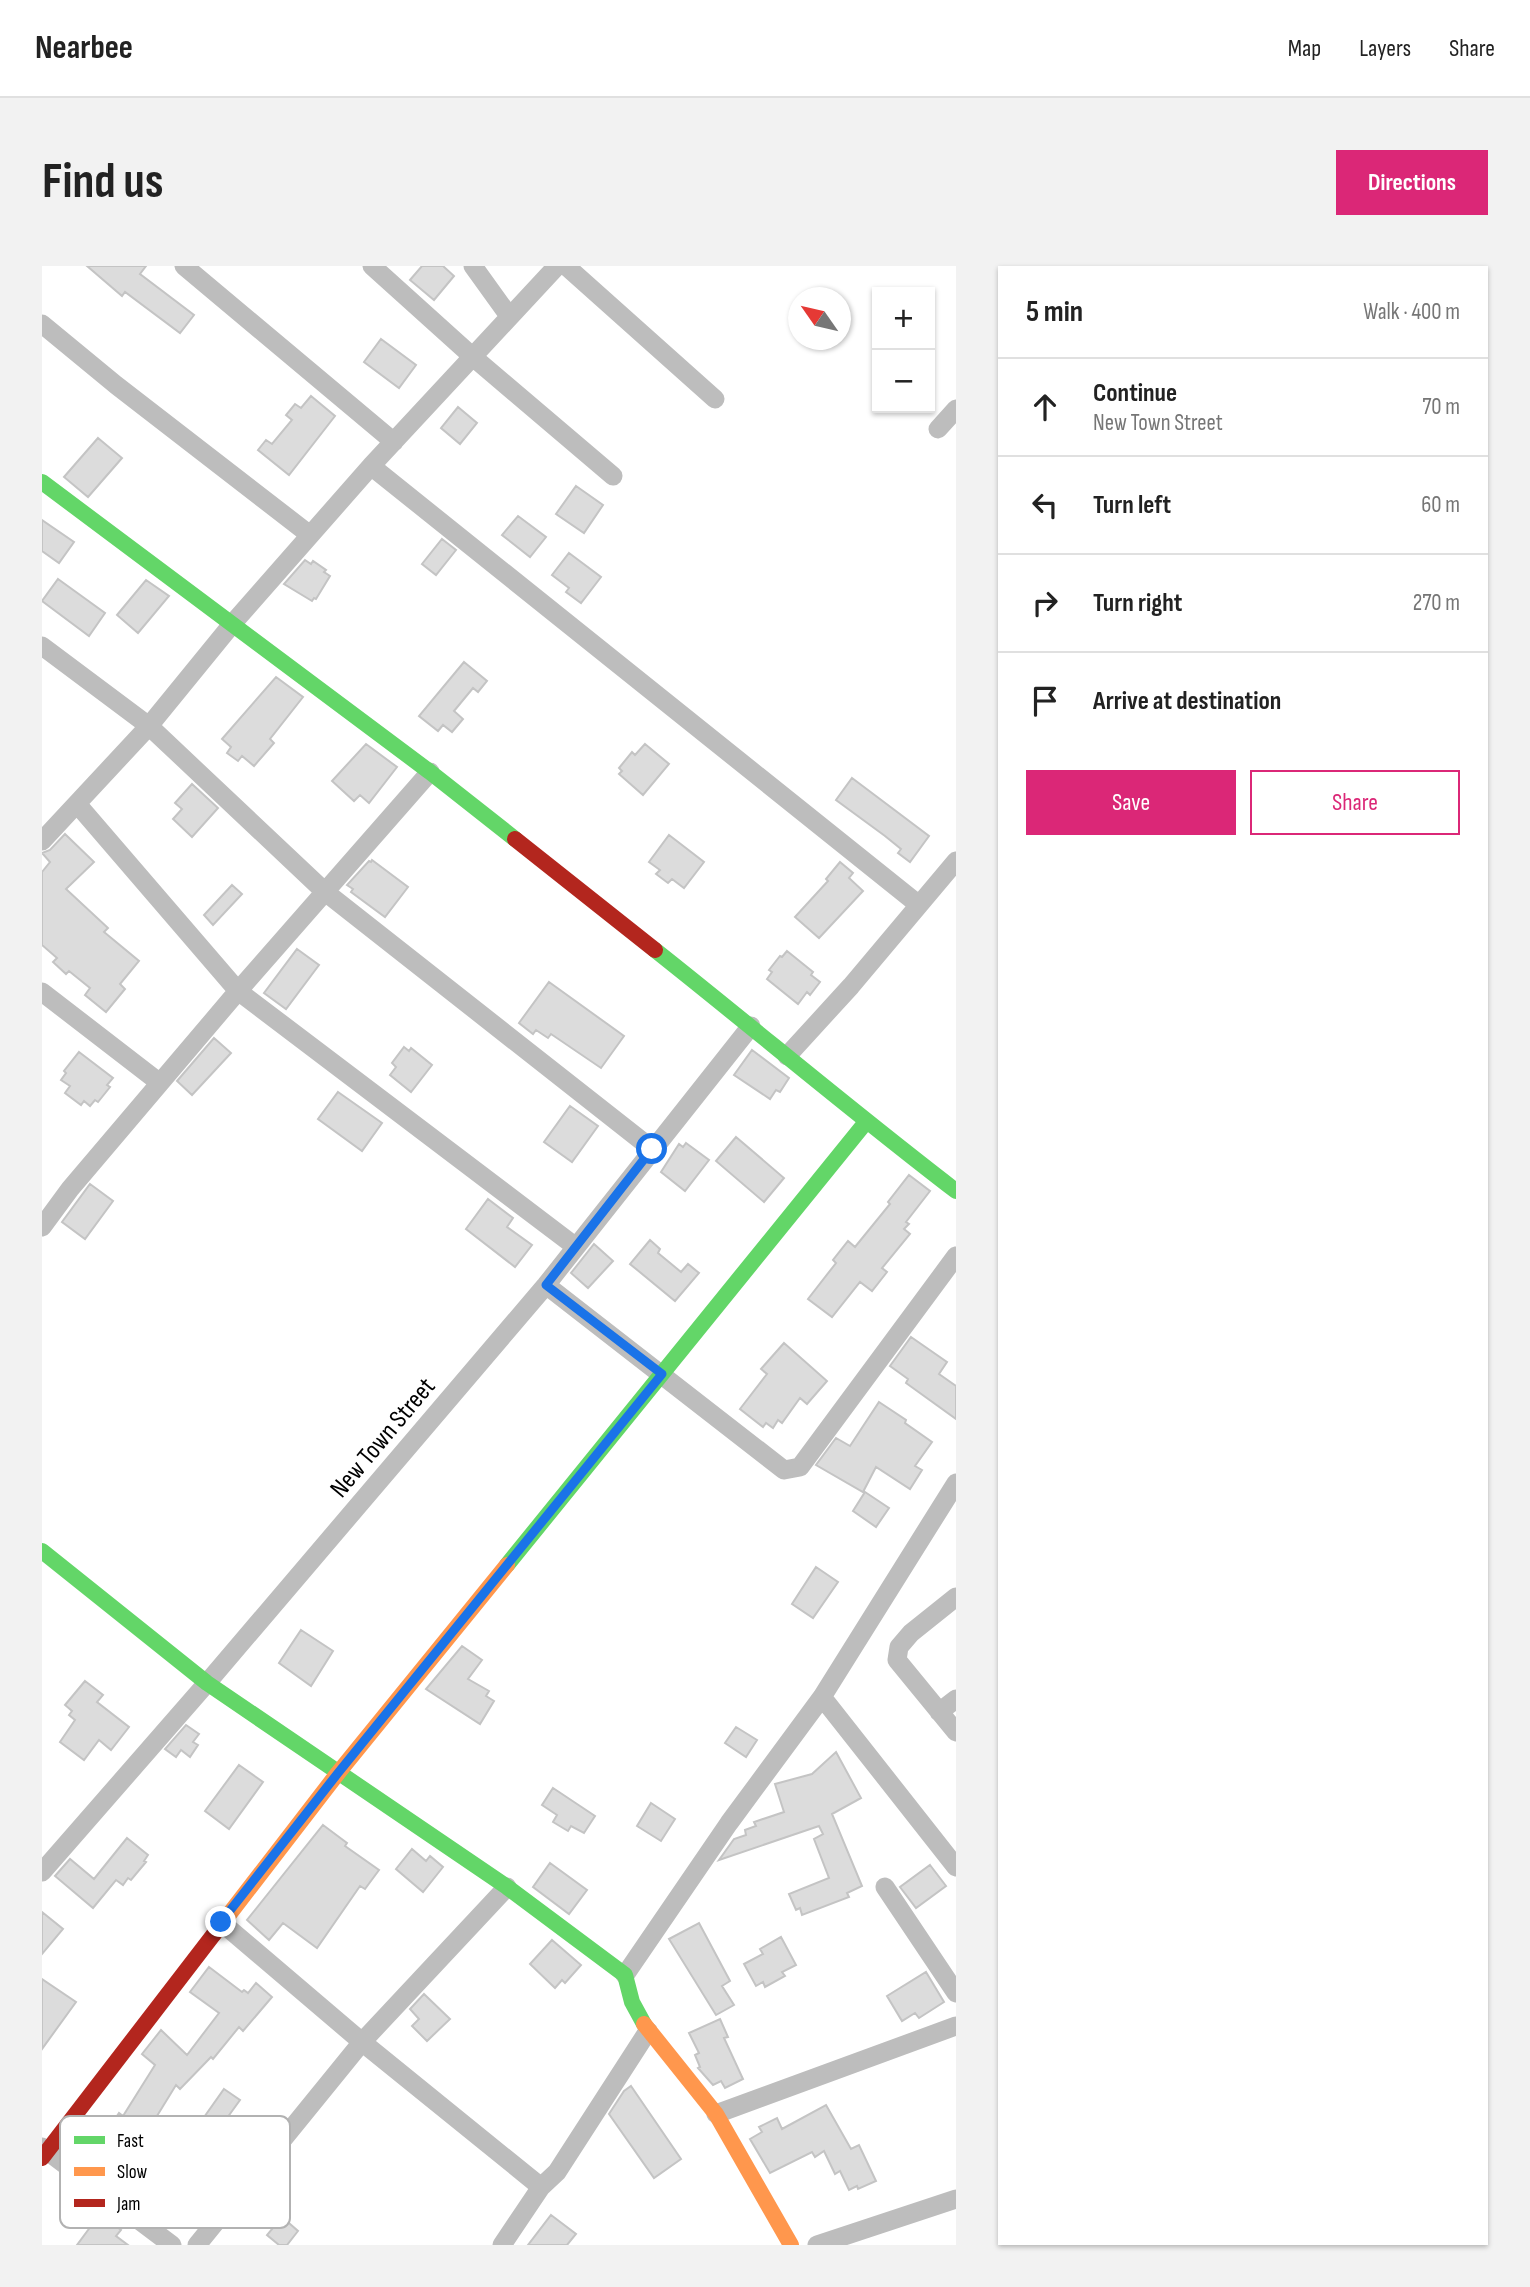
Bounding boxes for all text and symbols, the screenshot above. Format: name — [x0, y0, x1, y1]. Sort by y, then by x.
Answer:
text: Nearbee — [35, 28, 133, 68]
text: Map — [1288, 34, 1321, 63]
text: Layers — [1359, 34, 1411, 63]
text: Share — [1449, 34, 1495, 63]
button: Directions — [1336, 150, 1488, 215]
text: Find us — [42, 153, 164, 212]
north arrow — [788, 287, 851, 350]
map controls — [872, 287, 935, 413]
button: + — [872, 287, 935, 350]
text: 5 min — [1026, 294, 1083, 330]
text: Walk · 400 m — [1363, 298, 1460, 326]
button: − — [872, 350, 935, 413]
text: Continue — [1093, 378, 1177, 409]
icon: ahead — [1026, 388, 1064, 426]
text: 70 m — [1422, 393, 1460, 421]
text: New Town Street — [1093, 409, 1223, 437]
icon: left — [1026, 486, 1064, 524]
text: Turn left — [1093, 490, 1171, 521]
text: 60 m — [1421, 491, 1460, 519]
icon: right — [1026, 584, 1064, 622]
text: Turn right — [1093, 588, 1182, 619]
text: 270 m — [1413, 589, 1460, 617]
icon: arrive — [1026, 682, 1064, 720]
text: Arrive at destination — [1093, 686, 1281, 717]
button: Save — [1026, 770, 1236, 835]
button: Share — [1250, 770, 1460, 835]
route start — [636, 1133, 667, 1164]
street label: New Town Street — [324, 1372, 442, 1504]
route end — [205, 1906, 236, 1937]
legend — [60, 2116, 290, 2228]
text: Fast — [117, 2130, 144, 2153]
text: Slow — [117, 2161, 147, 2184]
text: Jam — [116, 2193, 140, 2216]

